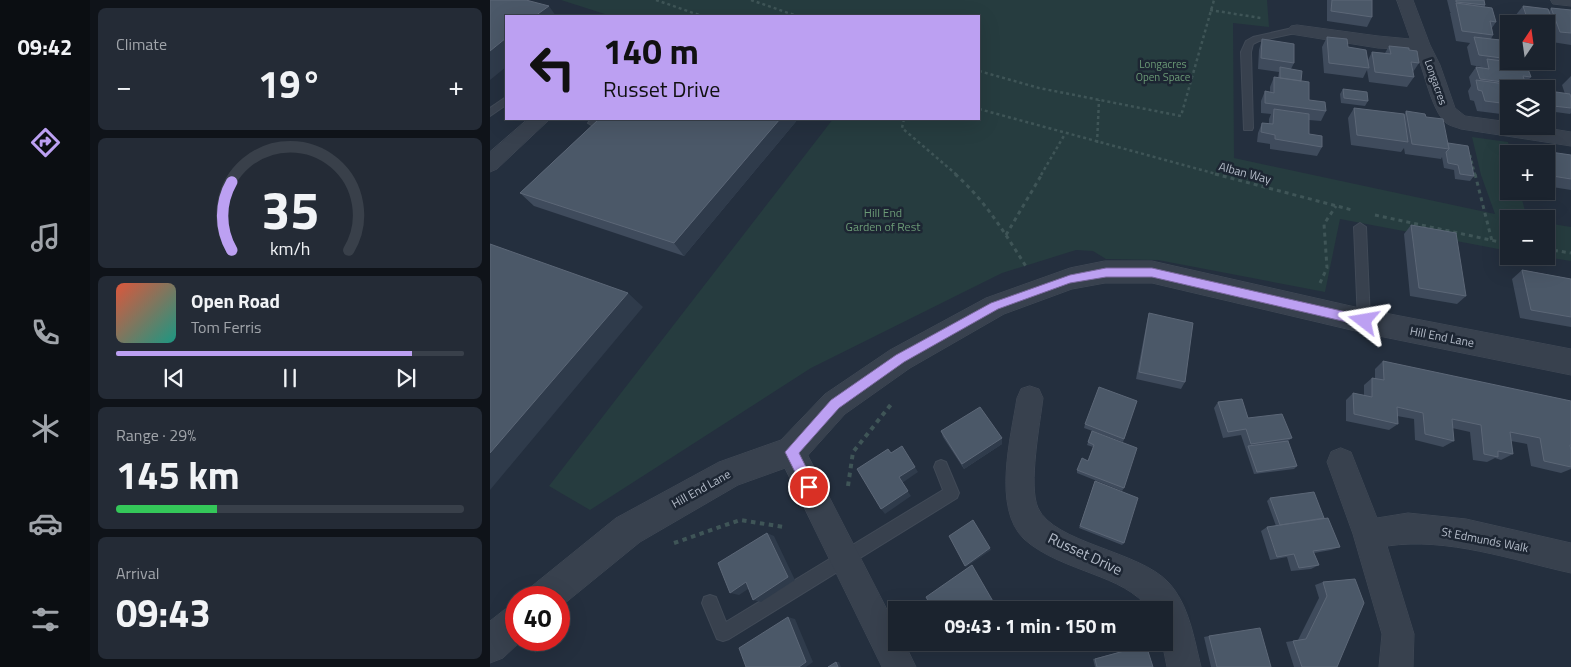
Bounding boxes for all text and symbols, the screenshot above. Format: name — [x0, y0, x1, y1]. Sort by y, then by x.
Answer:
north arrow — [1500, 15, 1555, 70]
map controls — [1500, 15, 1555, 265]
text: 140 m — [603, 24, 699, 78]
text: 09:42 — [18, 30, 72, 64]
text: Climate — [116, 32, 167, 56]
icon: left — [520, 35, 585, 100]
text: 19° — [258, 55, 322, 113]
park label: Longacres Open Space — [1136, 56, 1191, 85]
street label: Longacres — [1421, 57, 1451, 107]
text: − — [116, 64, 132, 107]
text: + — [448, 64, 464, 107]
text: Russet Drive — [603, 72, 720, 106]
button: layers — [1500, 80, 1555, 135]
icon: directions — [28, 125, 63, 160]
button: + — [1500, 145, 1555, 200]
street label: Alban Way — [1217, 156, 1274, 189]
text: 35 — [261, 170, 319, 249]
park label: Hill End Garden of Rest — [846, 203, 921, 236]
button: − — [1500, 210, 1555, 265]
icon: music — [28, 220, 63, 255]
text: km/h — [270, 235, 310, 262]
text: Open Road — [191, 286, 280, 315]
position arrow — [1337, 294, 1389, 346]
icon: phone — [28, 315, 63, 350]
text: Tom Ferris — [191, 315, 262, 339]
street label: Hill End Lane — [1408, 321, 1476, 352]
icon: previous — [160, 364, 188, 392]
icon: pause — [276, 364, 304, 392]
icon: next — [392, 364, 420, 392]
icon: climate — [28, 411, 63, 446]
text: Range · 29% — [116, 423, 196, 447]
text: 145 km — [116, 446, 240, 504]
street label: Hill End Lane — [668, 464, 734, 513]
pin — [788, 466, 830, 508]
icon: arrive — [795, 473, 823, 501]
icon: car — [28, 506, 63, 541]
street label: St Edmunds Walk — [1440, 522, 1531, 557]
street label: Russet Drive — [1044, 526, 1126, 581]
text: Arrival — [116, 561, 159, 585]
text: 09:43 — [116, 584, 211, 642]
speed limit sign: 40 — [505, 586, 570, 651]
icon: filters — [28, 602, 63, 637]
text: 09:43 · 1 min · 150 m — [944, 611, 1117, 640]

